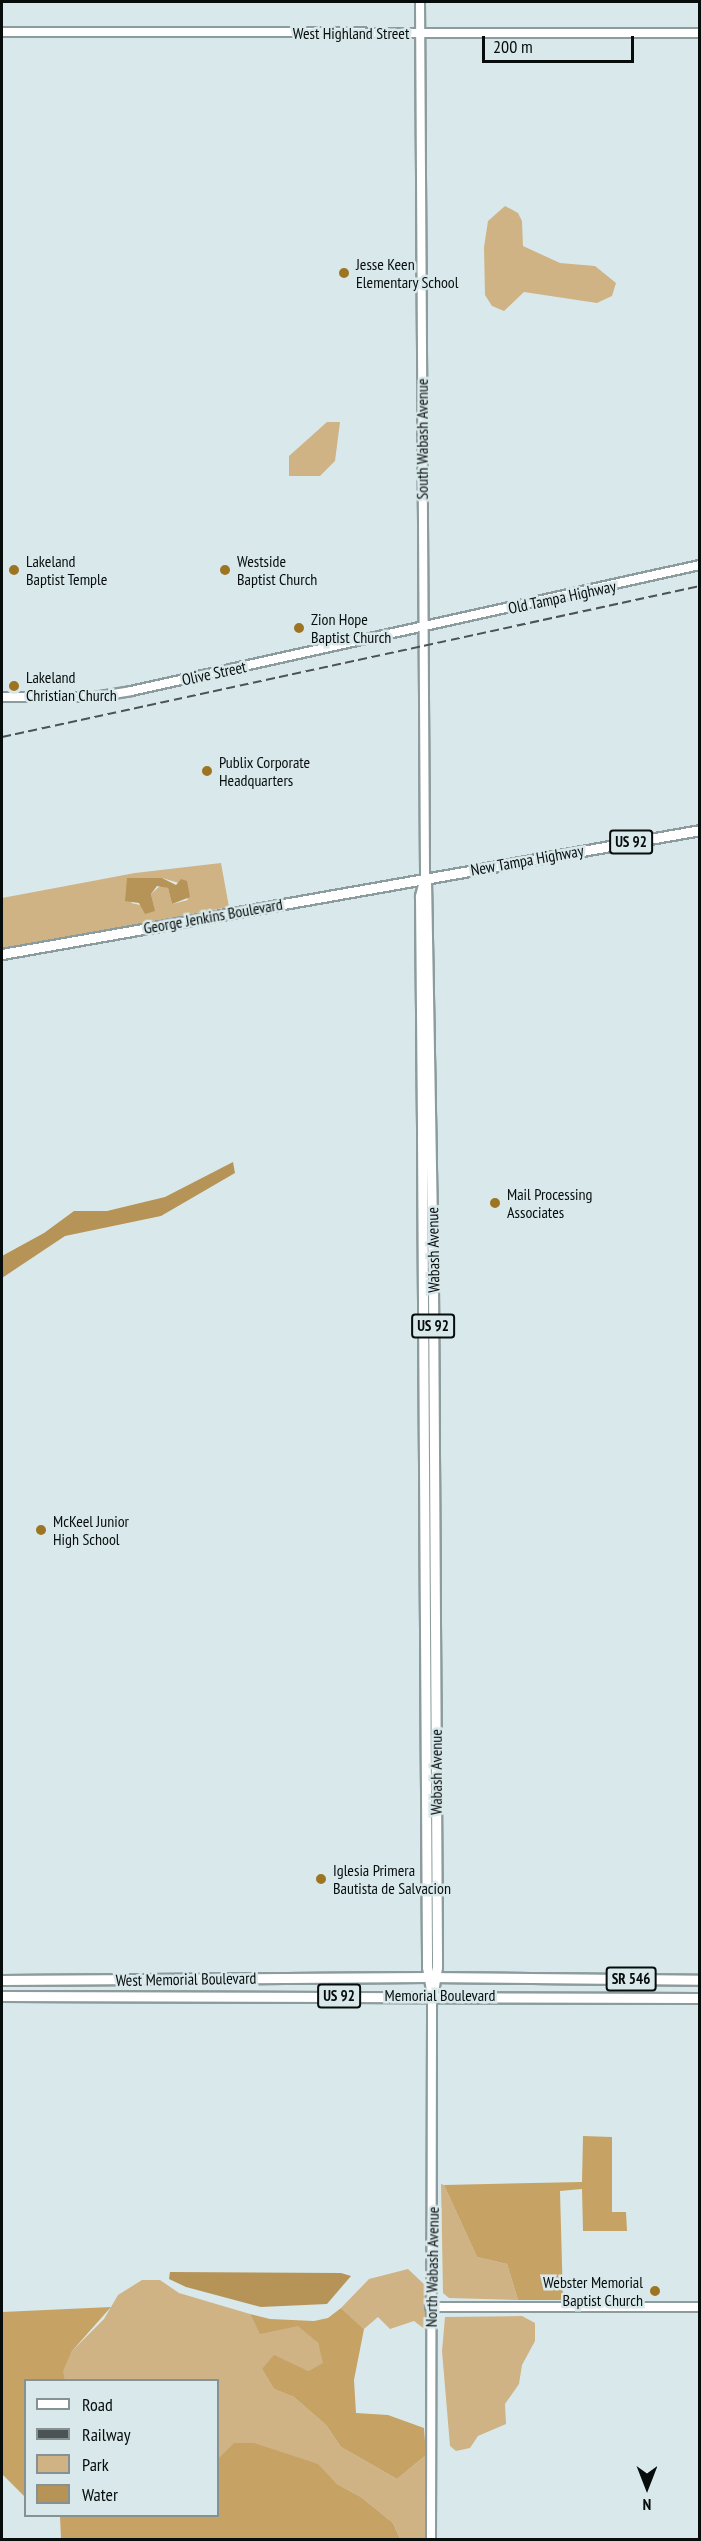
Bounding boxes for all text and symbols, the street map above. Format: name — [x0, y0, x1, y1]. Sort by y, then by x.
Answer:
street label: West Highland Street — [293, 23, 409, 43]
scale bar — [485, 24, 636, 62]
text: 200 m — [493, 35, 533, 58]
place label: Jesse Keen Elementary School — [356, 254, 459, 292]
marker: Jesse Keen Elementary School — [337, 266, 351, 280]
street label: South Wabash Avenue — [412, 378, 432, 500]
place label: Lakeland Baptist Temple — [26, 551, 108, 589]
place label: Westside Baptist Church — [237, 551, 317, 589]
marker: Lakeland Baptist Temple — [7, 563, 21, 577]
marker: Westside Baptist Church — [218, 563, 232, 577]
street label: Old Tampa Highway — [506, 576, 618, 618]
place label: Zion Hope Baptist Church — [311, 609, 391, 647]
marker: Zion Hope Baptist Church — [292, 621, 306, 635]
street label: Olive Street — [180, 657, 248, 689]
place label: Lakeland Christian Church — [26, 667, 117, 705]
marker: Lakeland Christian Church — [7, 679, 21, 693]
place label: Publix Corporate Headquarters — [219, 752, 311, 790]
marker: Publix Corporate Headquarters — [200, 764, 214, 778]
road number: US 92 — [608, 830, 654, 854]
street label: New Tampa Highway — [469, 841, 585, 879]
street label: George Jenkins Boulevard — [142, 894, 284, 938]
place label: Mail Processing Associates — [507, 1184, 593, 1222]
marker: Mail Processing Associates — [488, 1196, 502, 1210]
street label: Wabash Avenue — [423, 1207, 443, 1293]
road number: US 92 — [410, 1314, 456, 1338]
place label: McKeel Junior High School — [53, 1511, 129, 1549]
marker: McKeel Junior High School — [34, 1523, 48, 1537]
street label: Wabash Avenue — [426, 1729, 446, 1815]
place label: Iglesia Primera Bautista de Salvacion — [333, 1860, 451, 1898]
marker: Iglesia Primera Bautista de Salvacion — [314, 1872, 328, 1886]
road number: SR 546 — [606, 1967, 656, 1991]
street label: West Memorial Boulevard — [115, 1968, 257, 1990]
road number: US 92 — [316, 1984, 362, 2008]
street label: Memorial Boulevard — [385, 1985, 495, 2005]
street label: North Wabash Avenue — [421, 2206, 443, 2328]
place label: Webster Memorial Baptist Church — [543, 2272, 643, 2310]
marker: Webster Memorial Baptist Church — [648, 2284, 662, 2298]
legend — [24, 2379, 219, 2517]
text: Road — [82, 2393, 113, 2416]
text: Railway — [82, 2423, 131, 2446]
text: Park — [82, 2453, 109, 2476]
north arrow — [617, 2457, 677, 2517]
text: Water — [82, 2483, 118, 2506]
text: N — [643, 2495, 651, 2515]

